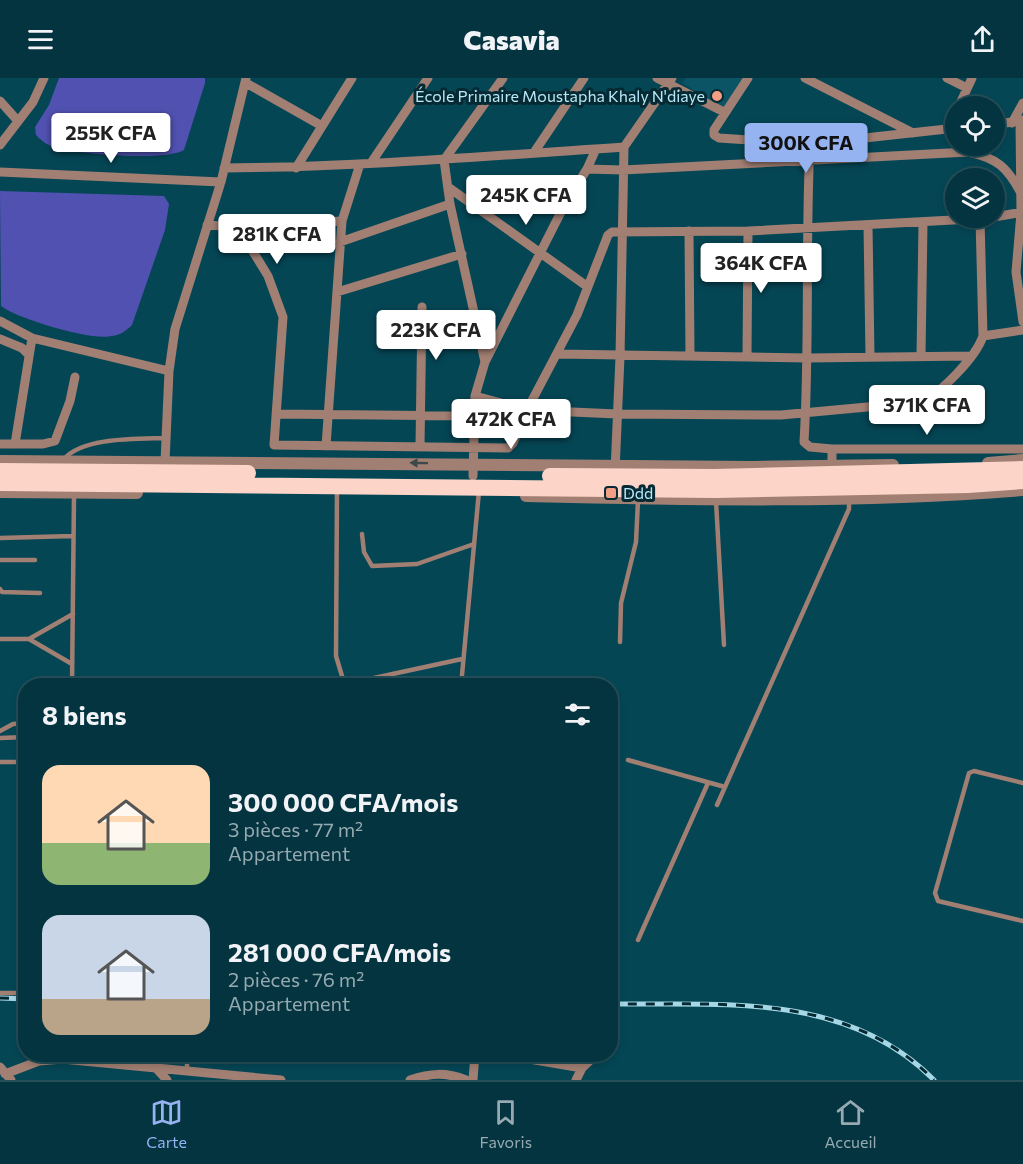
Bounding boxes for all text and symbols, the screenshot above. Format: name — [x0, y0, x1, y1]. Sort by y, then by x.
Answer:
icon: menu — [24, 23, 57, 56]
text: Casavia — [463, 23, 560, 56]
icon: share — [966, 23, 999, 56]
place label: École Primaire Moustapha Khaly N'diaye — [415, 86, 705, 105]
marker: École Primaire Moustapha Khaly N'diaye — [710, 89, 724, 103]
map controls — [945, 96, 1005, 228]
button: locate — [945, 96, 1005, 156]
pin: 255K CFA — [49, 113, 173, 164]
text: 255K CFA — [65, 120, 157, 144]
pin: 300K CFA — [744, 123, 868, 174]
text: 300K CFA — [759, 130, 853, 154]
button: layers — [945, 168, 1005, 228]
pin: 245K CFA — [464, 175, 588, 226]
text: 245K CFA — [480, 182, 572, 206]
pin: 281K CFA — [215, 214, 339, 265]
text: 281K CFA — [232, 221, 322, 245]
pin: 364K CFA — [699, 243, 823, 294]
text: 364K CFA — [715, 250, 807, 274]
pin: 223K CFA — [374, 310, 498, 361]
text: 223K CFA — [391, 317, 481, 341]
pin: 371K CFA — [865, 385, 989, 436]
text: 371K CFA — [883, 392, 971, 416]
pin: 472K CFA — [449, 399, 573, 450]
text: 472K CFA — [466, 406, 556, 430]
one-way arrow — [409, 458, 428, 468]
place label: Ddd — [623, 483, 653, 502]
marker: Ddd — [604, 486, 618, 500]
icon: filters — [561, 698, 594, 731]
text: 8 biens — [42, 699, 127, 730]
text: 300 000 CFA/mois — [228, 786, 458, 817]
icon: home — [90, 789, 162, 861]
text: 3 pièces · 77 m² — [228, 817, 363, 841]
text: Appartement — [228, 841, 350, 865]
text: 281 000 CFA/mois — [228, 936, 451, 967]
icon: home — [90, 939, 162, 1011]
text: 2 pièces · 76 m² — [228, 967, 364, 991]
text: Appartement — [228, 991, 350, 1015]
tab: Carte — [146, 1096, 187, 1151]
tab: Favoris — [480, 1096, 532, 1151]
tab: Accueil — [825, 1096, 877, 1151]

